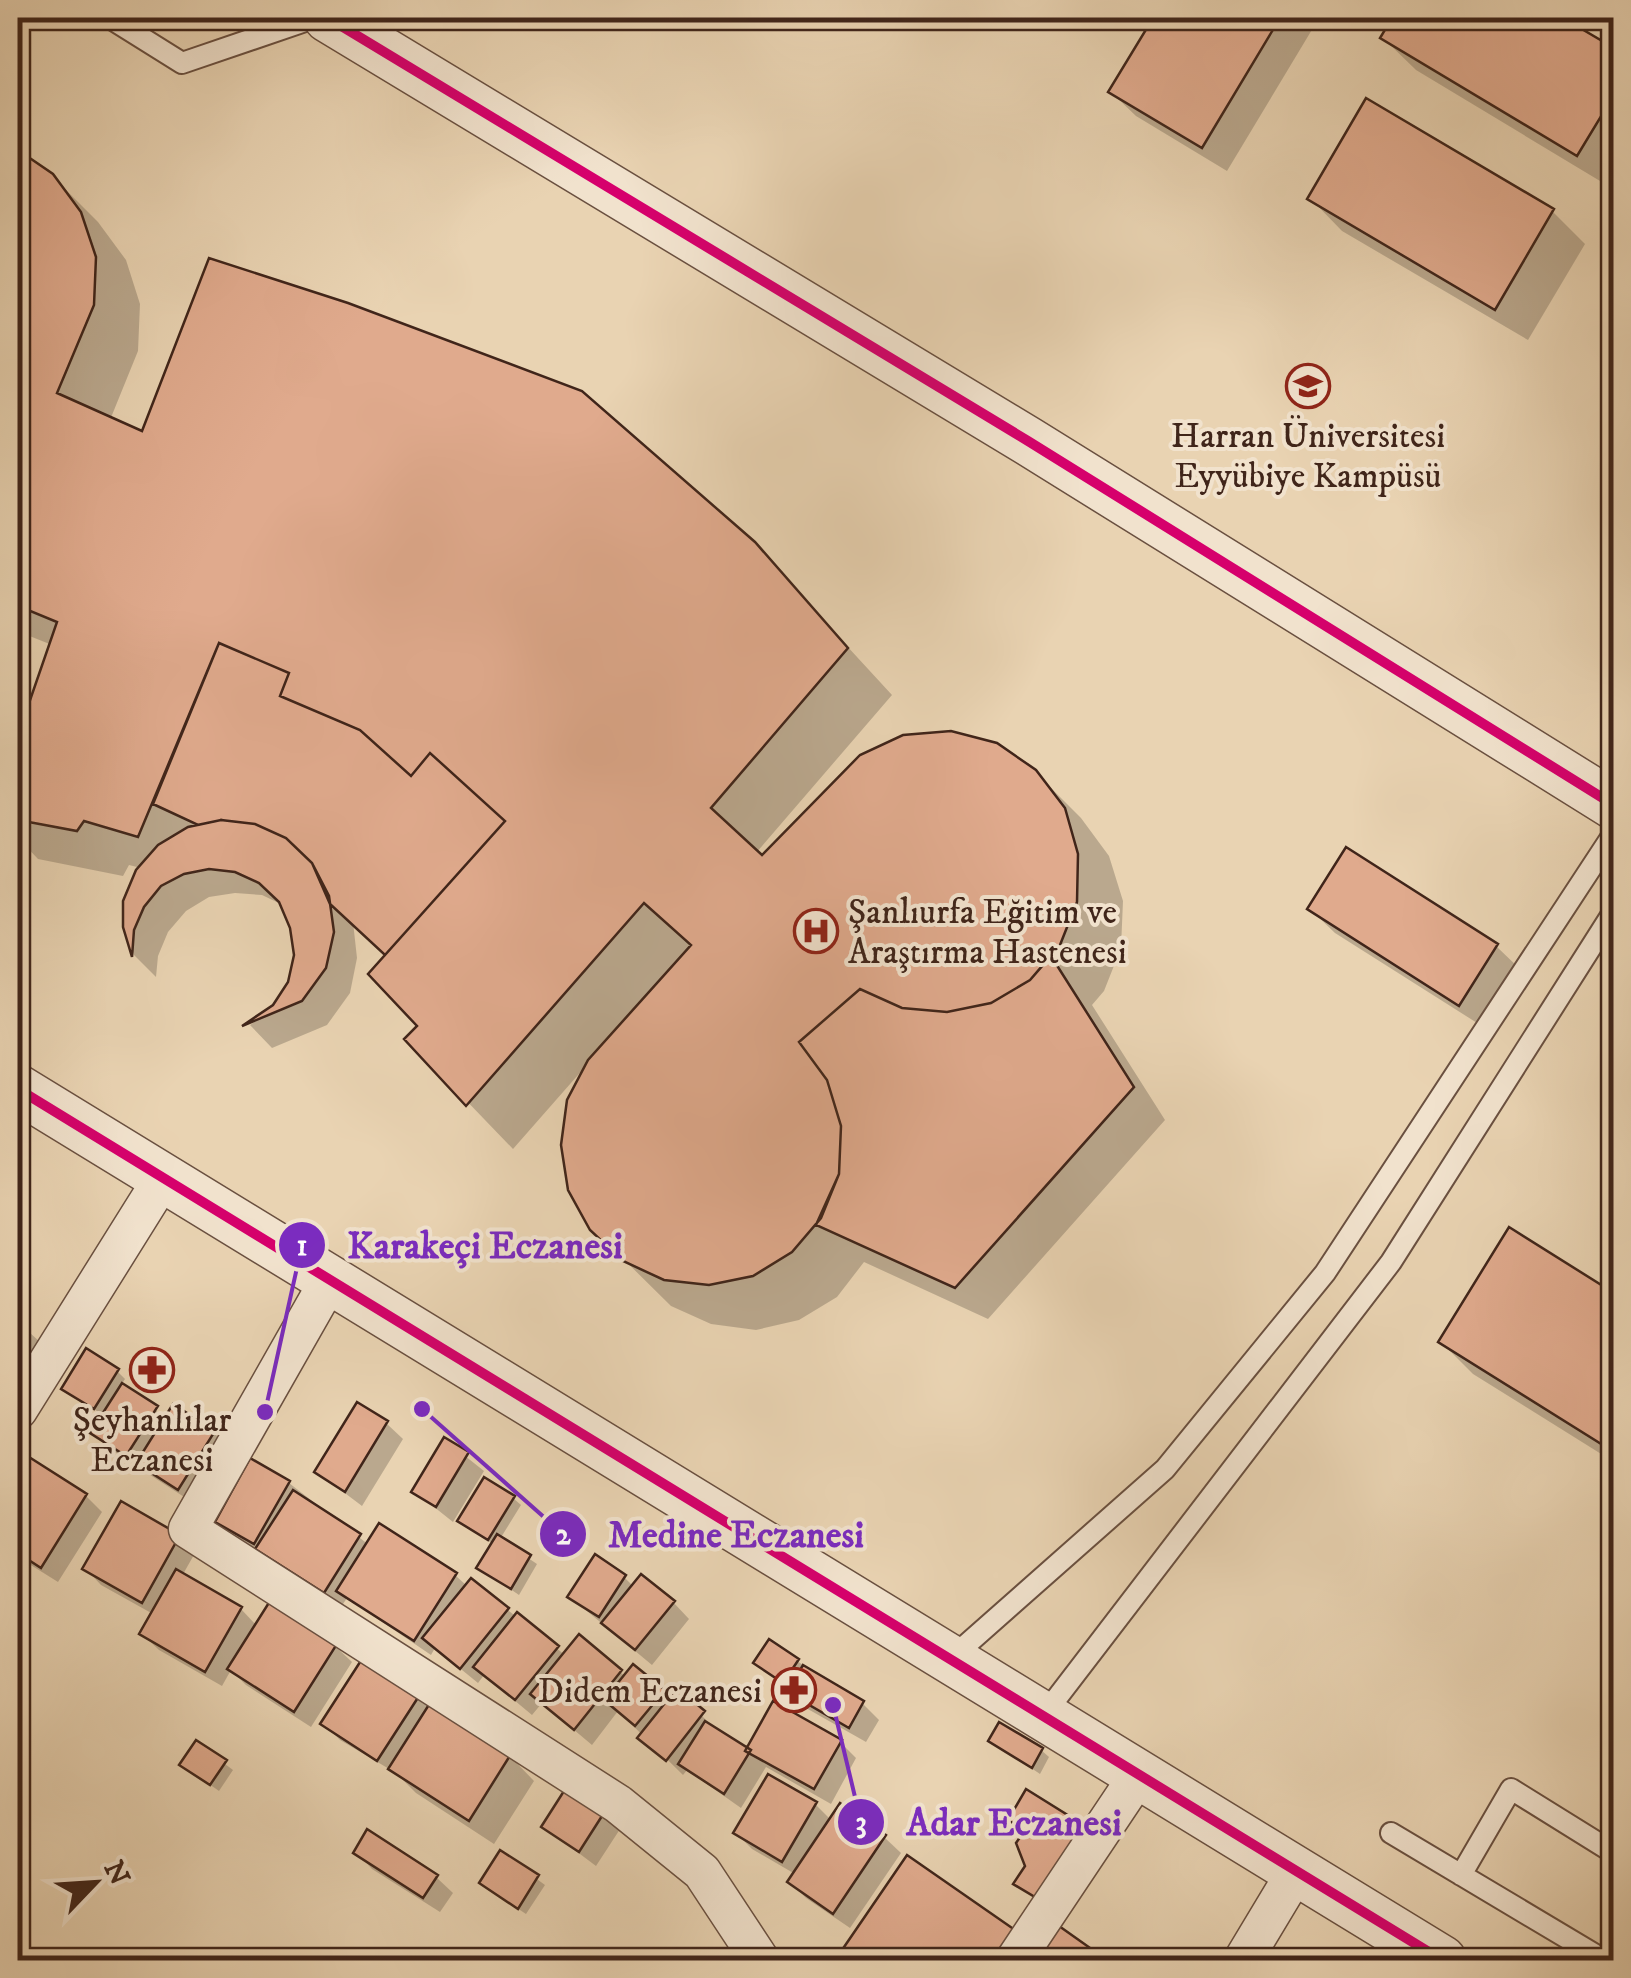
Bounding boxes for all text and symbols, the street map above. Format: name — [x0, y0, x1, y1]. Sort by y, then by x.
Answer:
school or university icon: Harran Üniversitesi Eyyübiye Kampüsü — [1285, 363, 1331, 409]
place label: Harran Üniversitesi Eyyübiye Kampüsü — [1171, 415, 1445, 499]
place label: Şanlıurfa Eğitim ve Araştırma Hastenesi — [848, 891, 1127, 975]
hospital icon: Şanlıurfa Eğitim ve Araştırma Hastenesi — [793, 908, 839, 954]
callout: Karakeçi Eczanesi — [277, 1211, 643, 1279]
text: Karakeçi Eczanesi — [347, 1223, 623, 1271]
text: 1 — [296, 1228, 308, 1265]
pharmacy icon: Şeyhanlılar Eczanesi — [129, 1347, 175, 1393]
place label: Şeyhanlılar Eczanesi — [73, 1399, 231, 1483]
callout: Medine Eczanesi — [538, 1500, 884, 1568]
text: Medine Eczanesi — [608, 1512, 864, 1560]
text: 2 — [556, 1517, 571, 1554]
pharmacy icon: Didem Eczanesi — [771, 1667, 817, 1713]
place label: Didem Eczanesi — [538, 1670, 762, 1714]
callout: Adar Eczanesi — [836, 1788, 1141, 1856]
text: Adar Eczanesi — [905, 1800, 1122, 1848]
text: 3 — [855, 1805, 867, 1842]
north arrow — [45, 1833, 145, 1933]
text: N — [96, 1855, 137, 1891]

